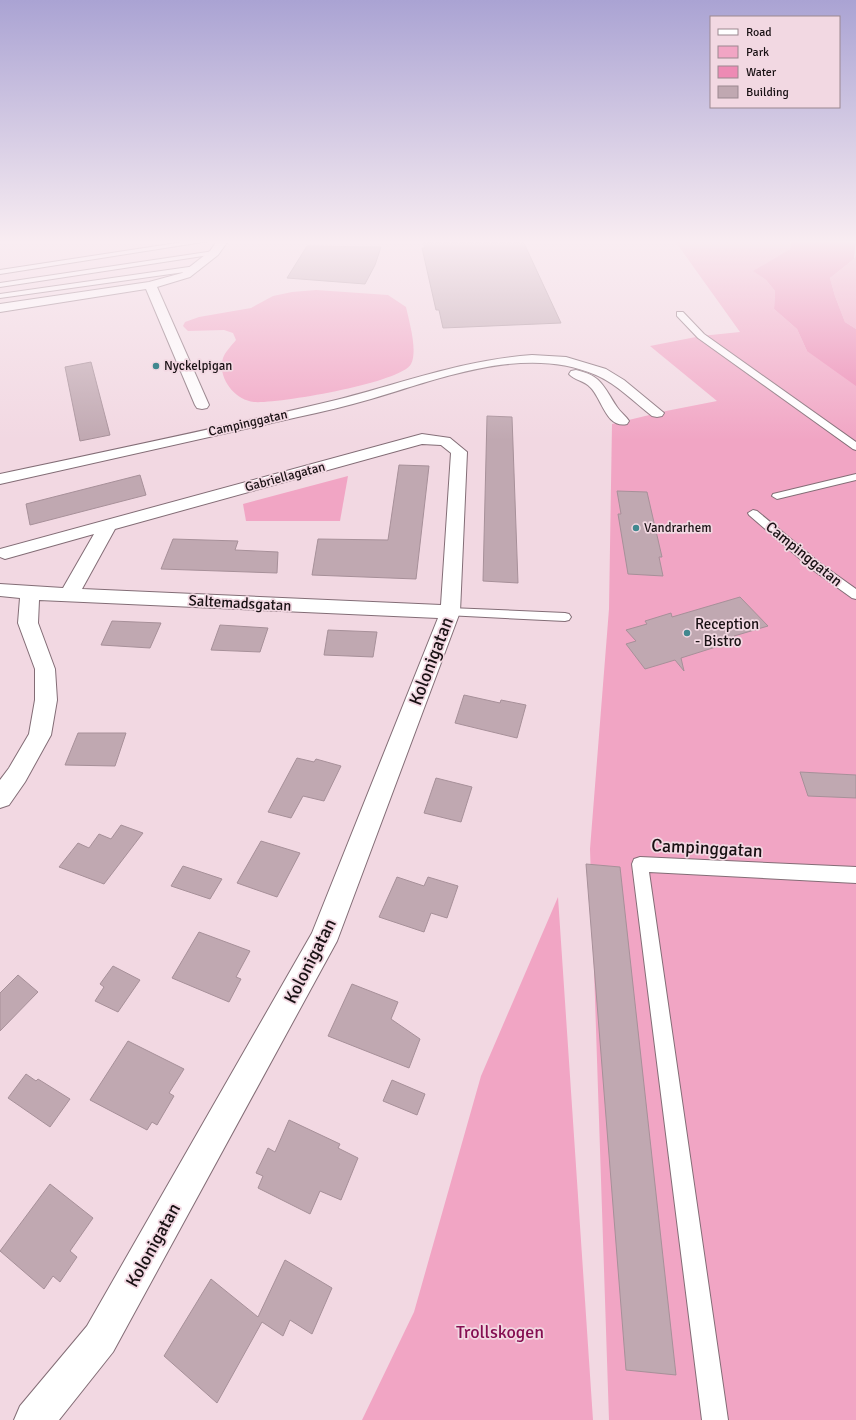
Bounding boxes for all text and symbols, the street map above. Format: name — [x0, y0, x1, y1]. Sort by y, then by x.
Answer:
legend — [710, 16, 840, 108]
text: Road — [746, 25, 772, 40]
text: Park — [746, 45, 769, 60]
text: Water — [746, 65, 777, 80]
text: Building — [746, 85, 789, 100]
place label: Nyckelpigan — [164, 358, 232, 374]
marker: Nyckelpigan — [151, 361, 161, 371]
street label: Campinggatan — [207, 406, 289, 440]
street label: Gabriellagatan — [243, 459, 327, 495]
street label: Campinggatan — [762, 518, 846, 590]
place label: Vandrarhem — [644, 520, 712, 536]
marker: Vandrarhem — [631, 523, 641, 533]
street label: Saltemadsgatan — [188, 591, 292, 615]
street label: Kolonigatan — [404, 614, 458, 708]
place label: Reception - Bistro — [695, 615, 759, 650]
marker: Reception - Bistro — [682, 628, 692, 638]
street label: Campinggatan — [651, 834, 763, 862]
street label: Kolonigatan — [279, 915, 341, 1007]
street label: Kolonigatan — [121, 1199, 185, 1291]
park label: Trollskogen — [456, 1321, 544, 1343]

